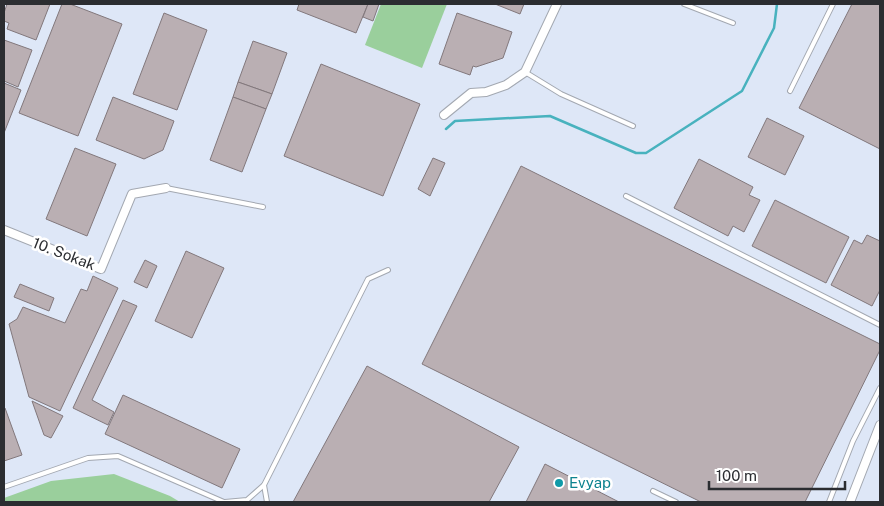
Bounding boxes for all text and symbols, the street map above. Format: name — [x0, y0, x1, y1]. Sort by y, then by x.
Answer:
street label: 10. Sokak — [30, 234, 98, 273]
scale bar — [709, 458, 845, 490]
text: 100 m — [716, 467, 757, 484]
place label: Evyap — [569, 474, 611, 491]
marker: Evyap — [553, 477, 565, 489]

